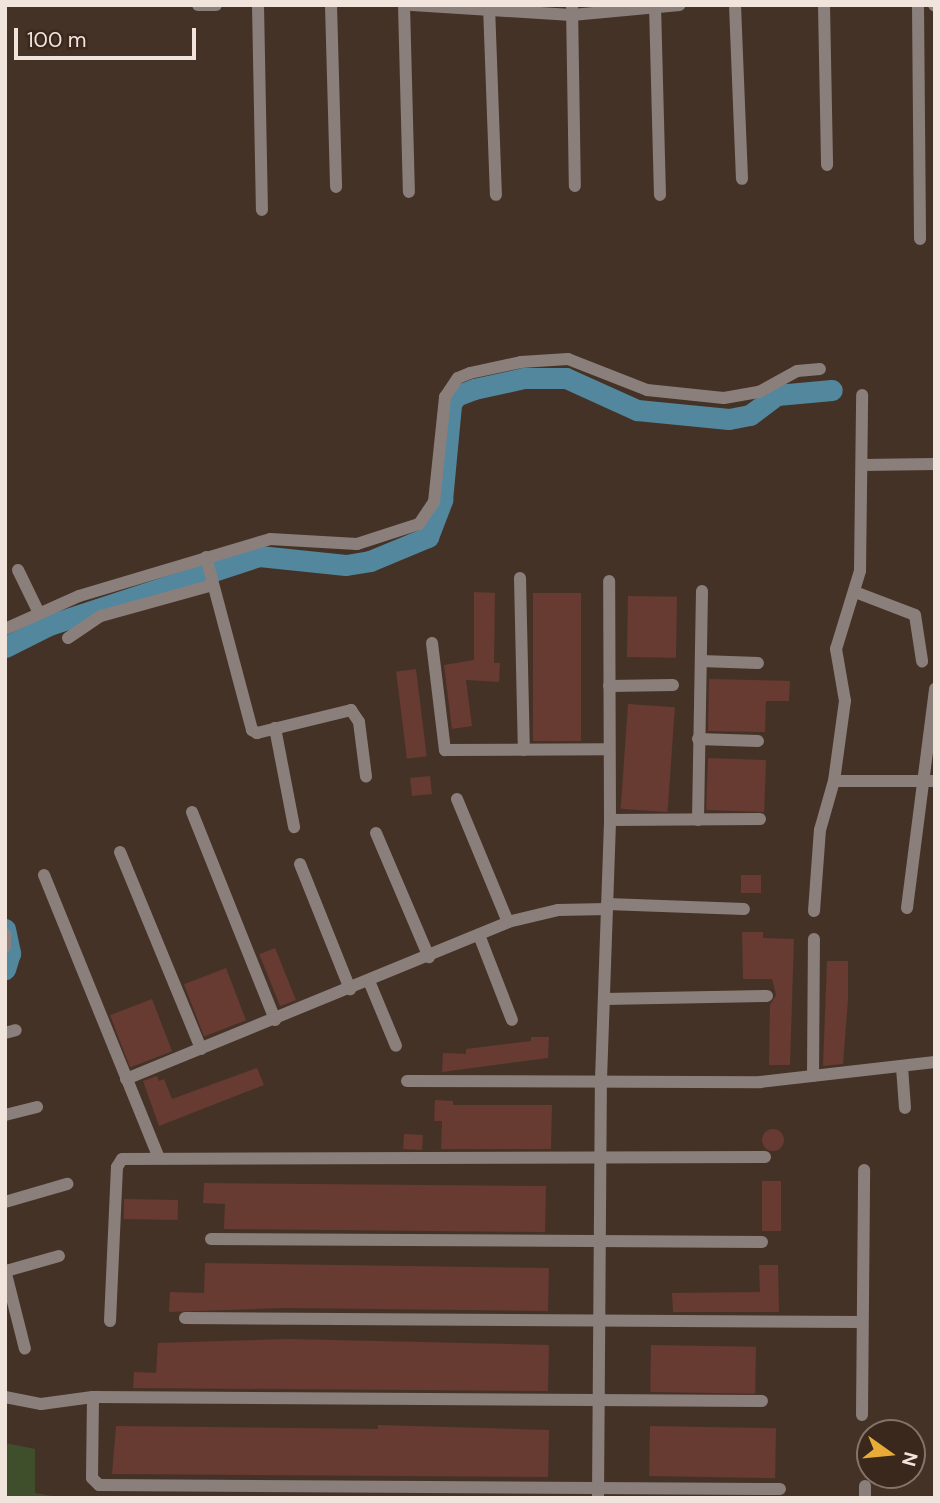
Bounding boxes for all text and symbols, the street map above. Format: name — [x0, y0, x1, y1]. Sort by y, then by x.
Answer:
scale bar — [18, 14, 200, 58]
text: 100 m — [27, 26, 87, 54]
north arrow — [856, 1419, 926, 1489]
text: N — [896, 1449, 924, 1469]

